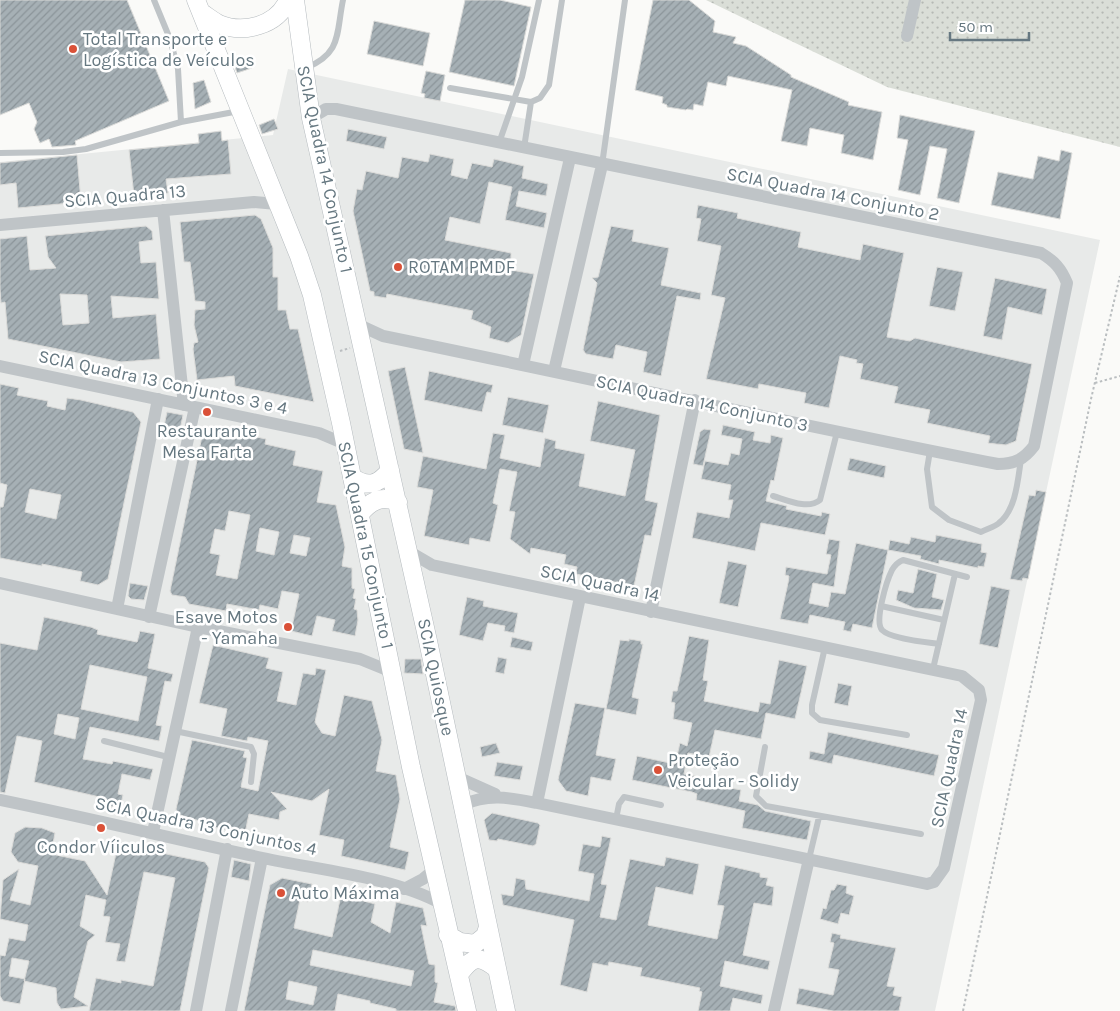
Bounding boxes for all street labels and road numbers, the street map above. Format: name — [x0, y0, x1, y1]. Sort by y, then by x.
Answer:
street label: SCIA Quadra 14 Conjunto 1 — [292, 63, 358, 275]
street label: SCIA Quadra 14 Conjunto 2 — [725, 163, 941, 225]
street label: SCIA Quadra 13 — [63, 180, 187, 212]
street label: SCIA Quadra 13 Conjuntos 3 e 4 — [36, 345, 290, 419]
street label: SCIA Quadra 14 Conjunto 3 — [594, 370, 810, 436]
street label: SCIA Quadra 15 Conjunto 1 — [333, 439, 399, 651]
street label: SCIA Quadra 14 — [538, 560, 662, 606]
street label: SCIA Quiosque — [413, 616, 459, 738]
street label: SCIA Quadra 14 — [926, 706, 972, 830]
street label: SCIA Quadra 13 Conjuntos 4 — [93, 792, 319, 860]

